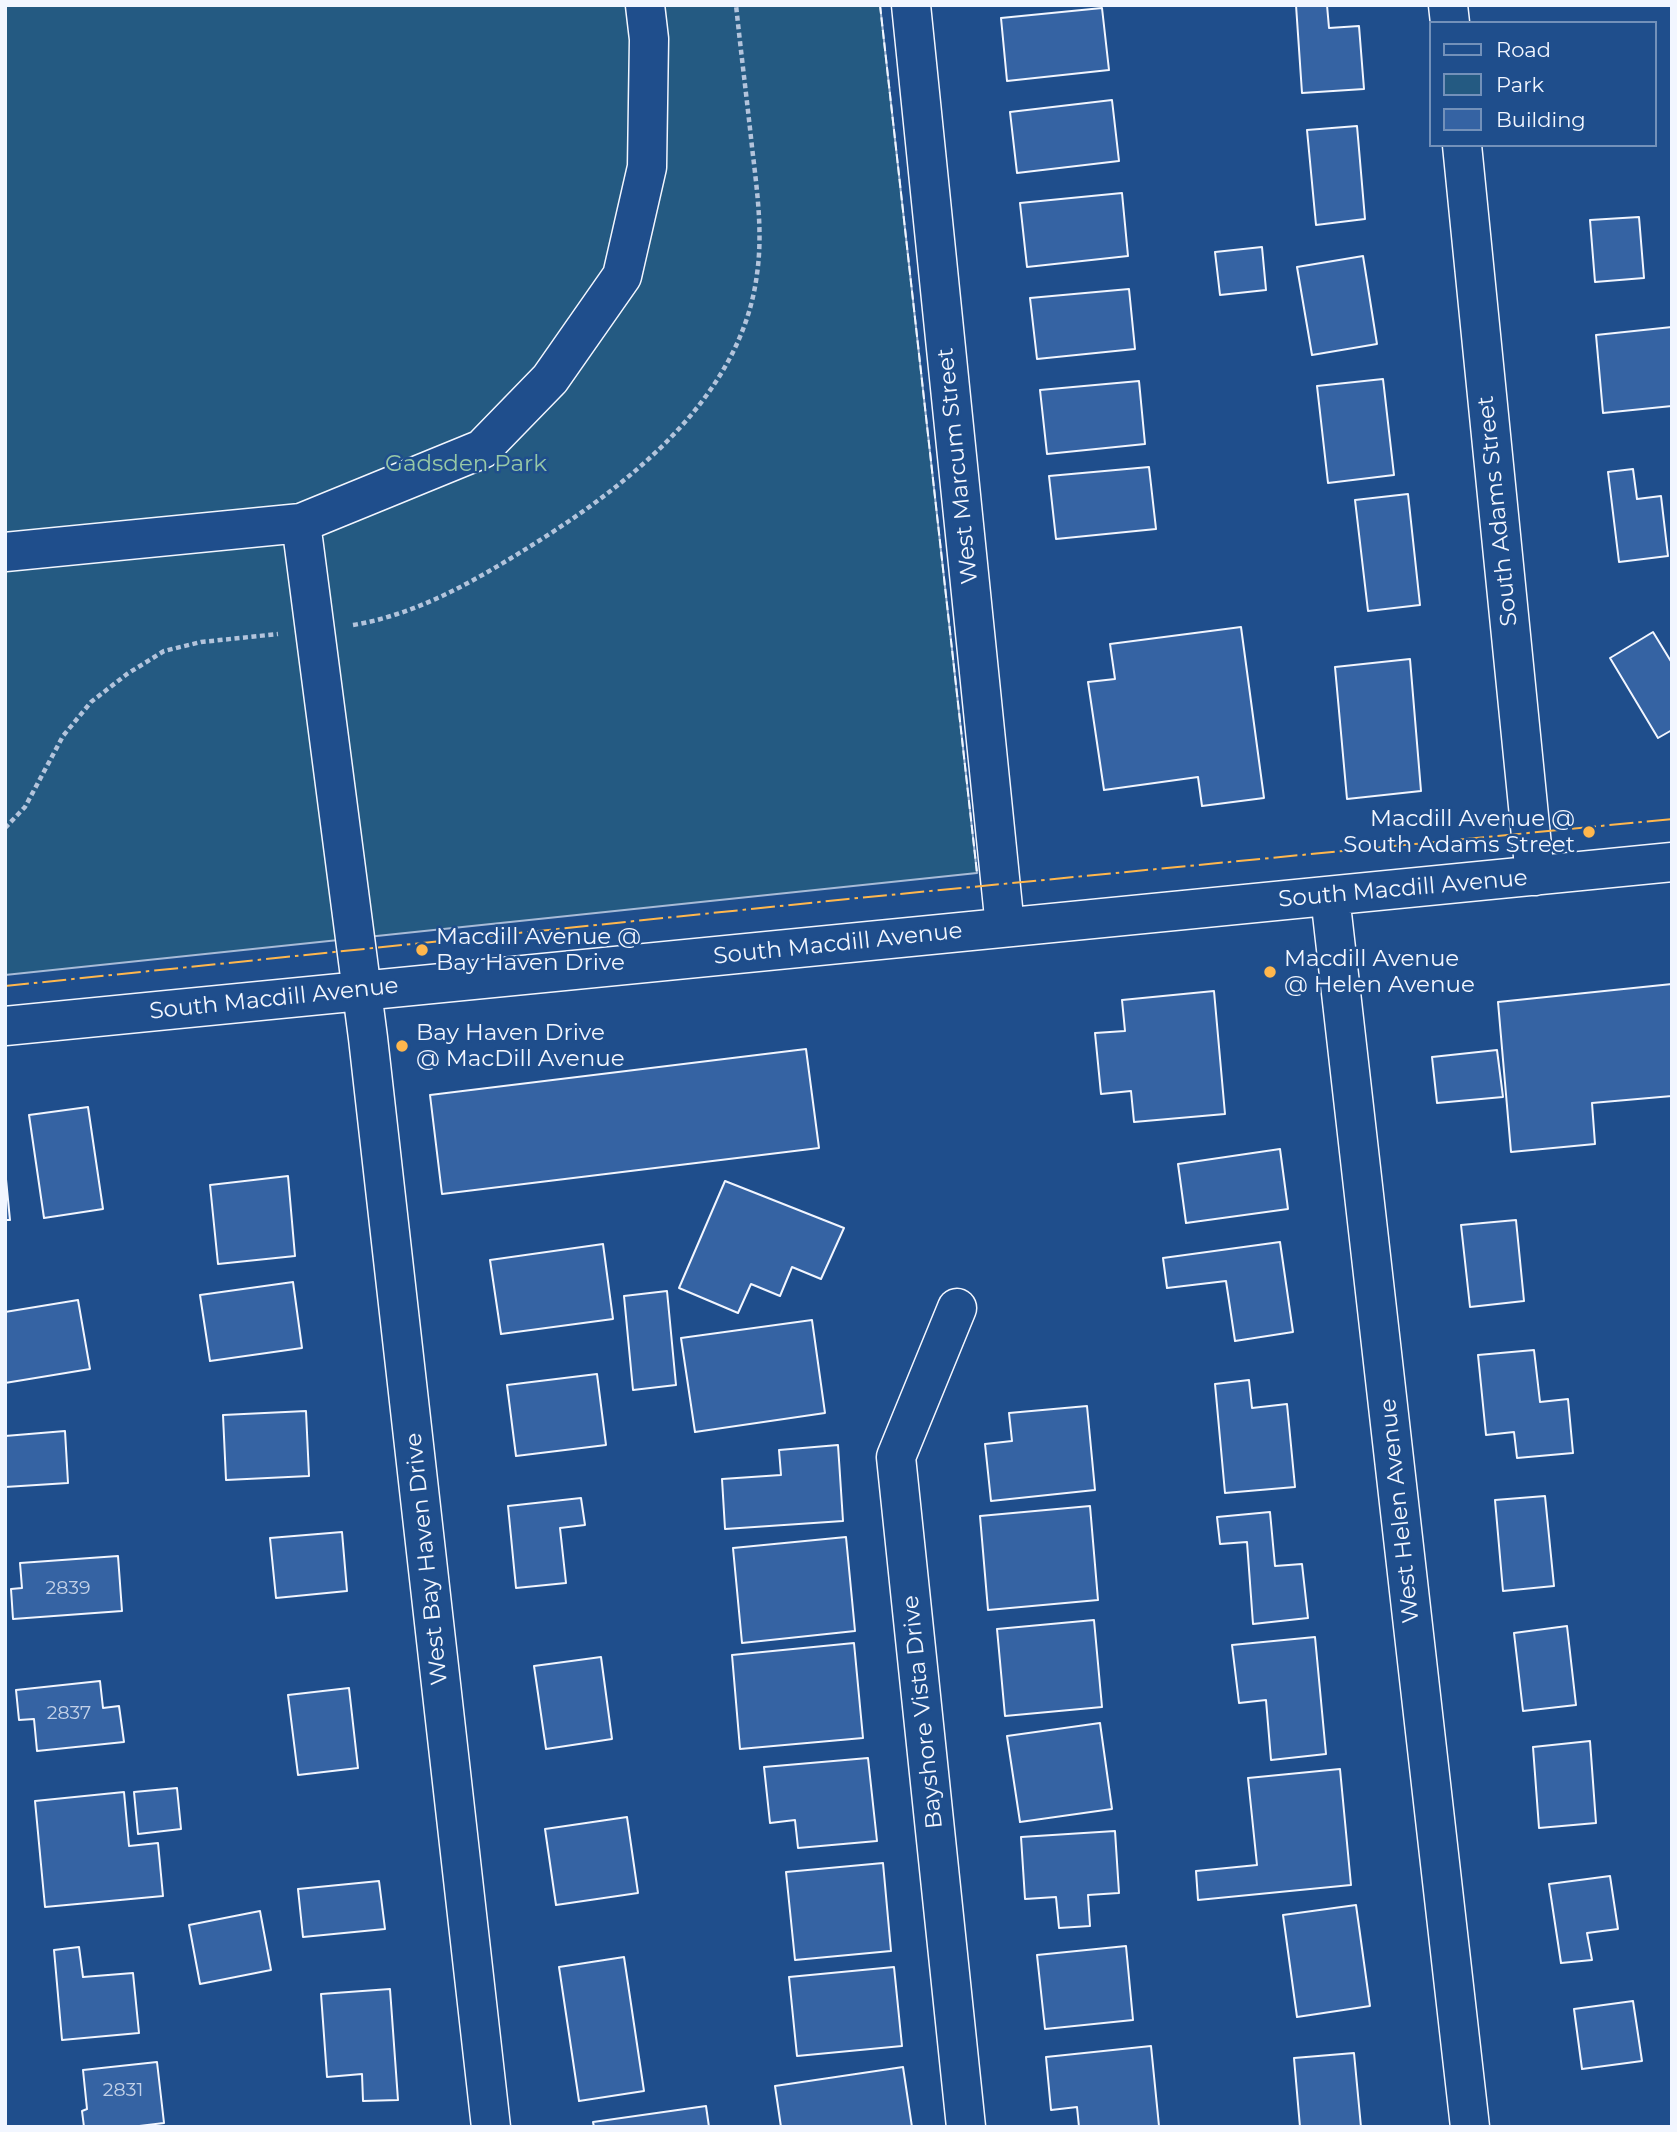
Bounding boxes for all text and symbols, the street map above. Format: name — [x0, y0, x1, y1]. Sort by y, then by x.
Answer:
legend — [1428, 21, 1656, 147]
text: Road — [1496, 37, 1551, 62]
text: Park — [1496, 72, 1544, 97]
text: Building — [1496, 107, 1586, 132]
street label: West Marcum Street — [932, 346, 984, 586]
street label: South Adams Street — [1472, 394, 1524, 628]
park label: Gadsden Park — [385, 450, 547, 478]
place label: Macdill Avenue @ South Adams Street — [1343, 805, 1575, 859]
marker: Macdill Avenue @ South Adams Street — [1581, 824, 1597, 840]
street label: South Macdill Avenue — [1277, 864, 1529, 914]
street label: South Macdill Avenue — [712, 917, 964, 971]
place label: Macdill Avenue @ Bay Haven Drive — [436, 923, 641, 977]
marker: Macdill Avenue @ Bay Haven Drive — [414, 942, 430, 958]
place label: Macdill Avenue @ Helen Avenue — [1284, 945, 1475, 999]
marker: Macdill Avenue @ Helen Avenue — [1262, 964, 1278, 980]
street label: South Macdill Avenue — [148, 972, 400, 1026]
place label: Bay Haven Drive @ MacDill Avenue — [416, 1019, 625, 1073]
marker: Bay Haven Drive @ MacDill Avenue — [394, 1038, 410, 1054]
street label: West Helen Avenue — [1374, 1397, 1426, 1625]
street label: West Bay Haven Drive — [400, 1431, 454, 1687]
house number: 2839 — [45, 1577, 91, 1599]
street label: Bayshore Vista Drive — [897, 1594, 949, 1830]
house number: 2837 — [47, 1702, 91, 1724]
house number: 2831 — [103, 2079, 143, 2101]

